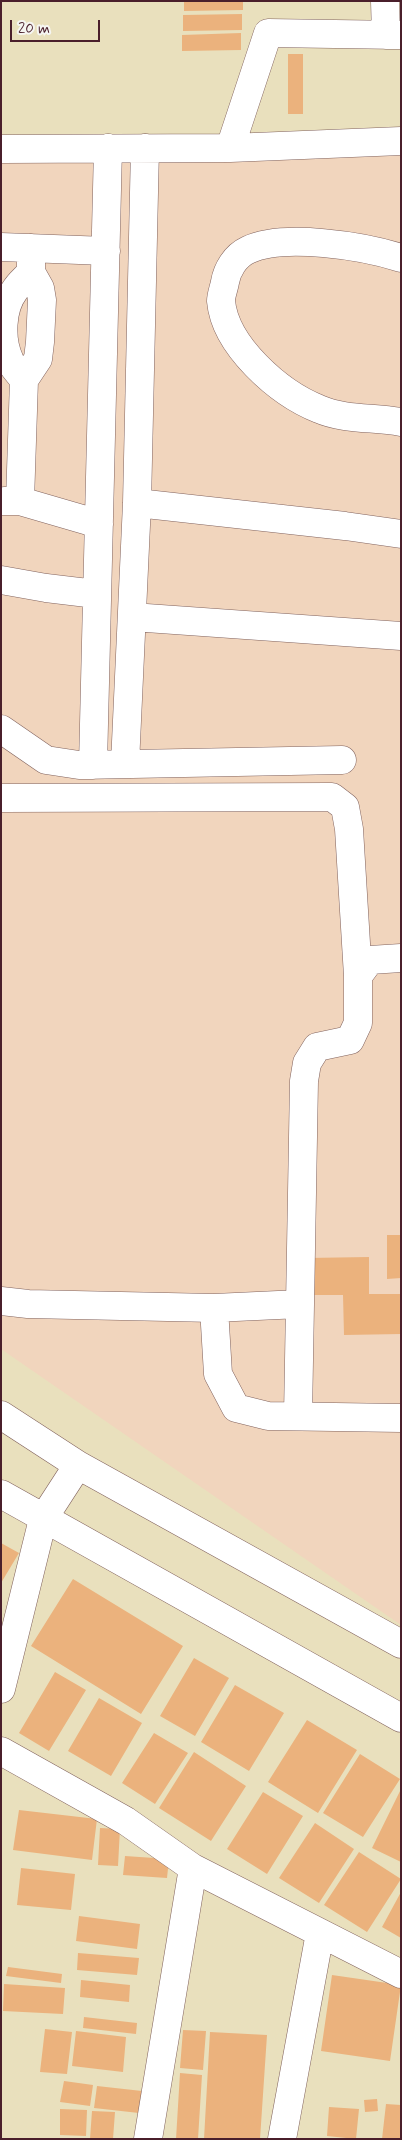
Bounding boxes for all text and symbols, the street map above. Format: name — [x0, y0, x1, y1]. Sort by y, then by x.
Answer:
scale bar — [12, 10, 102, 42]
text: 20 m — [18, 19, 50, 39]

